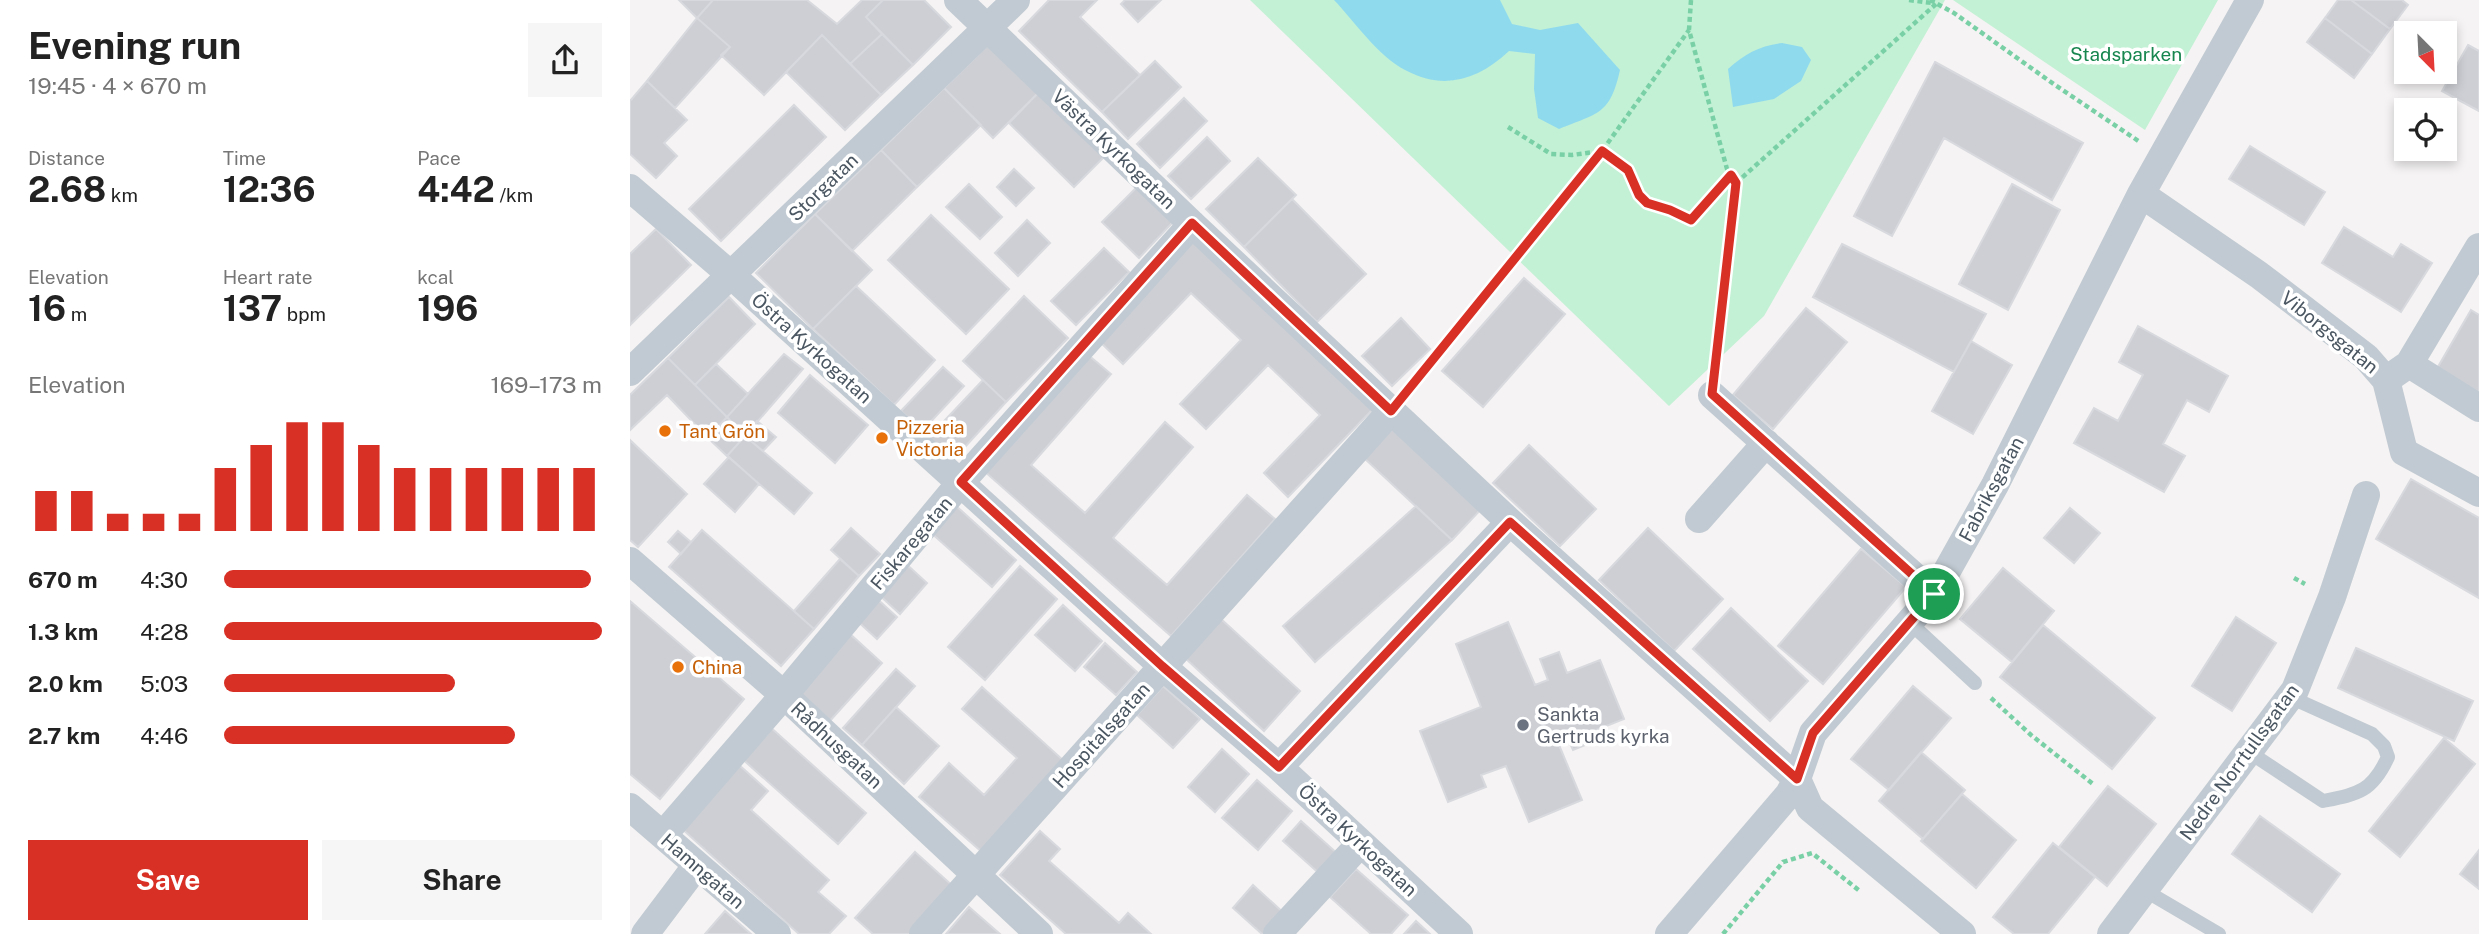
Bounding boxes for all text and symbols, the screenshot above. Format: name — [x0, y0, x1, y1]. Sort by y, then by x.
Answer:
north arrow — [2394, 21, 2457, 84]
map controls — [2394, 21, 2457, 161]
text: Evening run — [28, 23, 241, 68]
button: share — [528, 23, 602, 97]
park label: Stadsparken — [2070, 43, 2182, 65]
text: 19:45 · 4 × 670 m — [28, 72, 207, 99]
street label: Västra Kyrkogatan — [1048, 85, 1180, 213]
button: locate — [2394, 98, 2457, 161]
text: Distance — [28, 147, 105, 169]
text: Time — [223, 147, 266, 169]
text: Pace — [417, 147, 461, 169]
street label: Storgatan — [784, 149, 862, 225]
text: 2.68 — [28, 169, 106, 210]
text: 12:36 — [223, 169, 316, 210]
text: 4:42 — [417, 169, 495, 210]
text: km — [106, 184, 138, 206]
text: /km — [495, 184, 533, 206]
text: Elevation — [28, 266, 109, 288]
text: Heart rate — [223, 266, 312, 288]
text: kcal — [417, 266, 454, 288]
street label: Viborgsgatan — [2277, 286, 2383, 378]
text: 16 — [28, 288, 66, 329]
text: 137 — [223, 288, 282, 329]
text: 196 — [417, 288, 478, 329]
street label: Östra Kyrkogatan — [747, 288, 877, 408]
text: m — [66, 303, 87, 325]
text: bpm — [282, 303, 326, 325]
text: Elevation — [28, 371, 126, 398]
text: 169–173 m — [490, 371, 602, 398]
place label: Pizzeria Victoria — [896, 416, 965, 460]
place label: Tant Grön — [679, 420, 765, 442]
marker: Tant Grön — [657, 423, 673, 439]
marker: Pizzeria Victoria — [874, 430, 890, 446]
street label: Fabriksgatan — [1954, 433, 2028, 545]
street label: Fiskaregatan — [866, 492, 956, 594]
pin — [1904, 564, 1964, 624]
text: 670 m — [28, 566, 98, 593]
text: 4:30 — [140, 566, 188, 593]
icon: arrive — [1915, 575, 1953, 613]
text: 1.3 km — [28, 618, 98, 645]
text: 4:28 — [140, 618, 189, 645]
place label: China — [692, 656, 742, 678]
marker: China — [670, 659, 686, 675]
text: 2.0 km — [28, 670, 103, 697]
text: 5:03 — [140, 670, 188, 697]
street label: Hospitalsgatan — [1048, 678, 1154, 792]
street label: Nedre Norrtullsgatan — [2175, 680, 2303, 844]
street label: Rådhusgatan — [787, 697, 887, 793]
place label: Sankta Gertruds kyrka — [1537, 703, 1670, 747]
marker: Sankta Gertruds kyrka — [1515, 717, 1531, 733]
text: 2.7 km — [28, 722, 100, 749]
text: 4:46 — [140, 722, 188, 749]
street label: Östra Kyrkogatan — [1294, 779, 1422, 901]
street label: Hamngatan — [657, 829, 749, 913]
button: Save — [28, 840, 308, 920]
button: Share — [322, 840, 602, 920]

